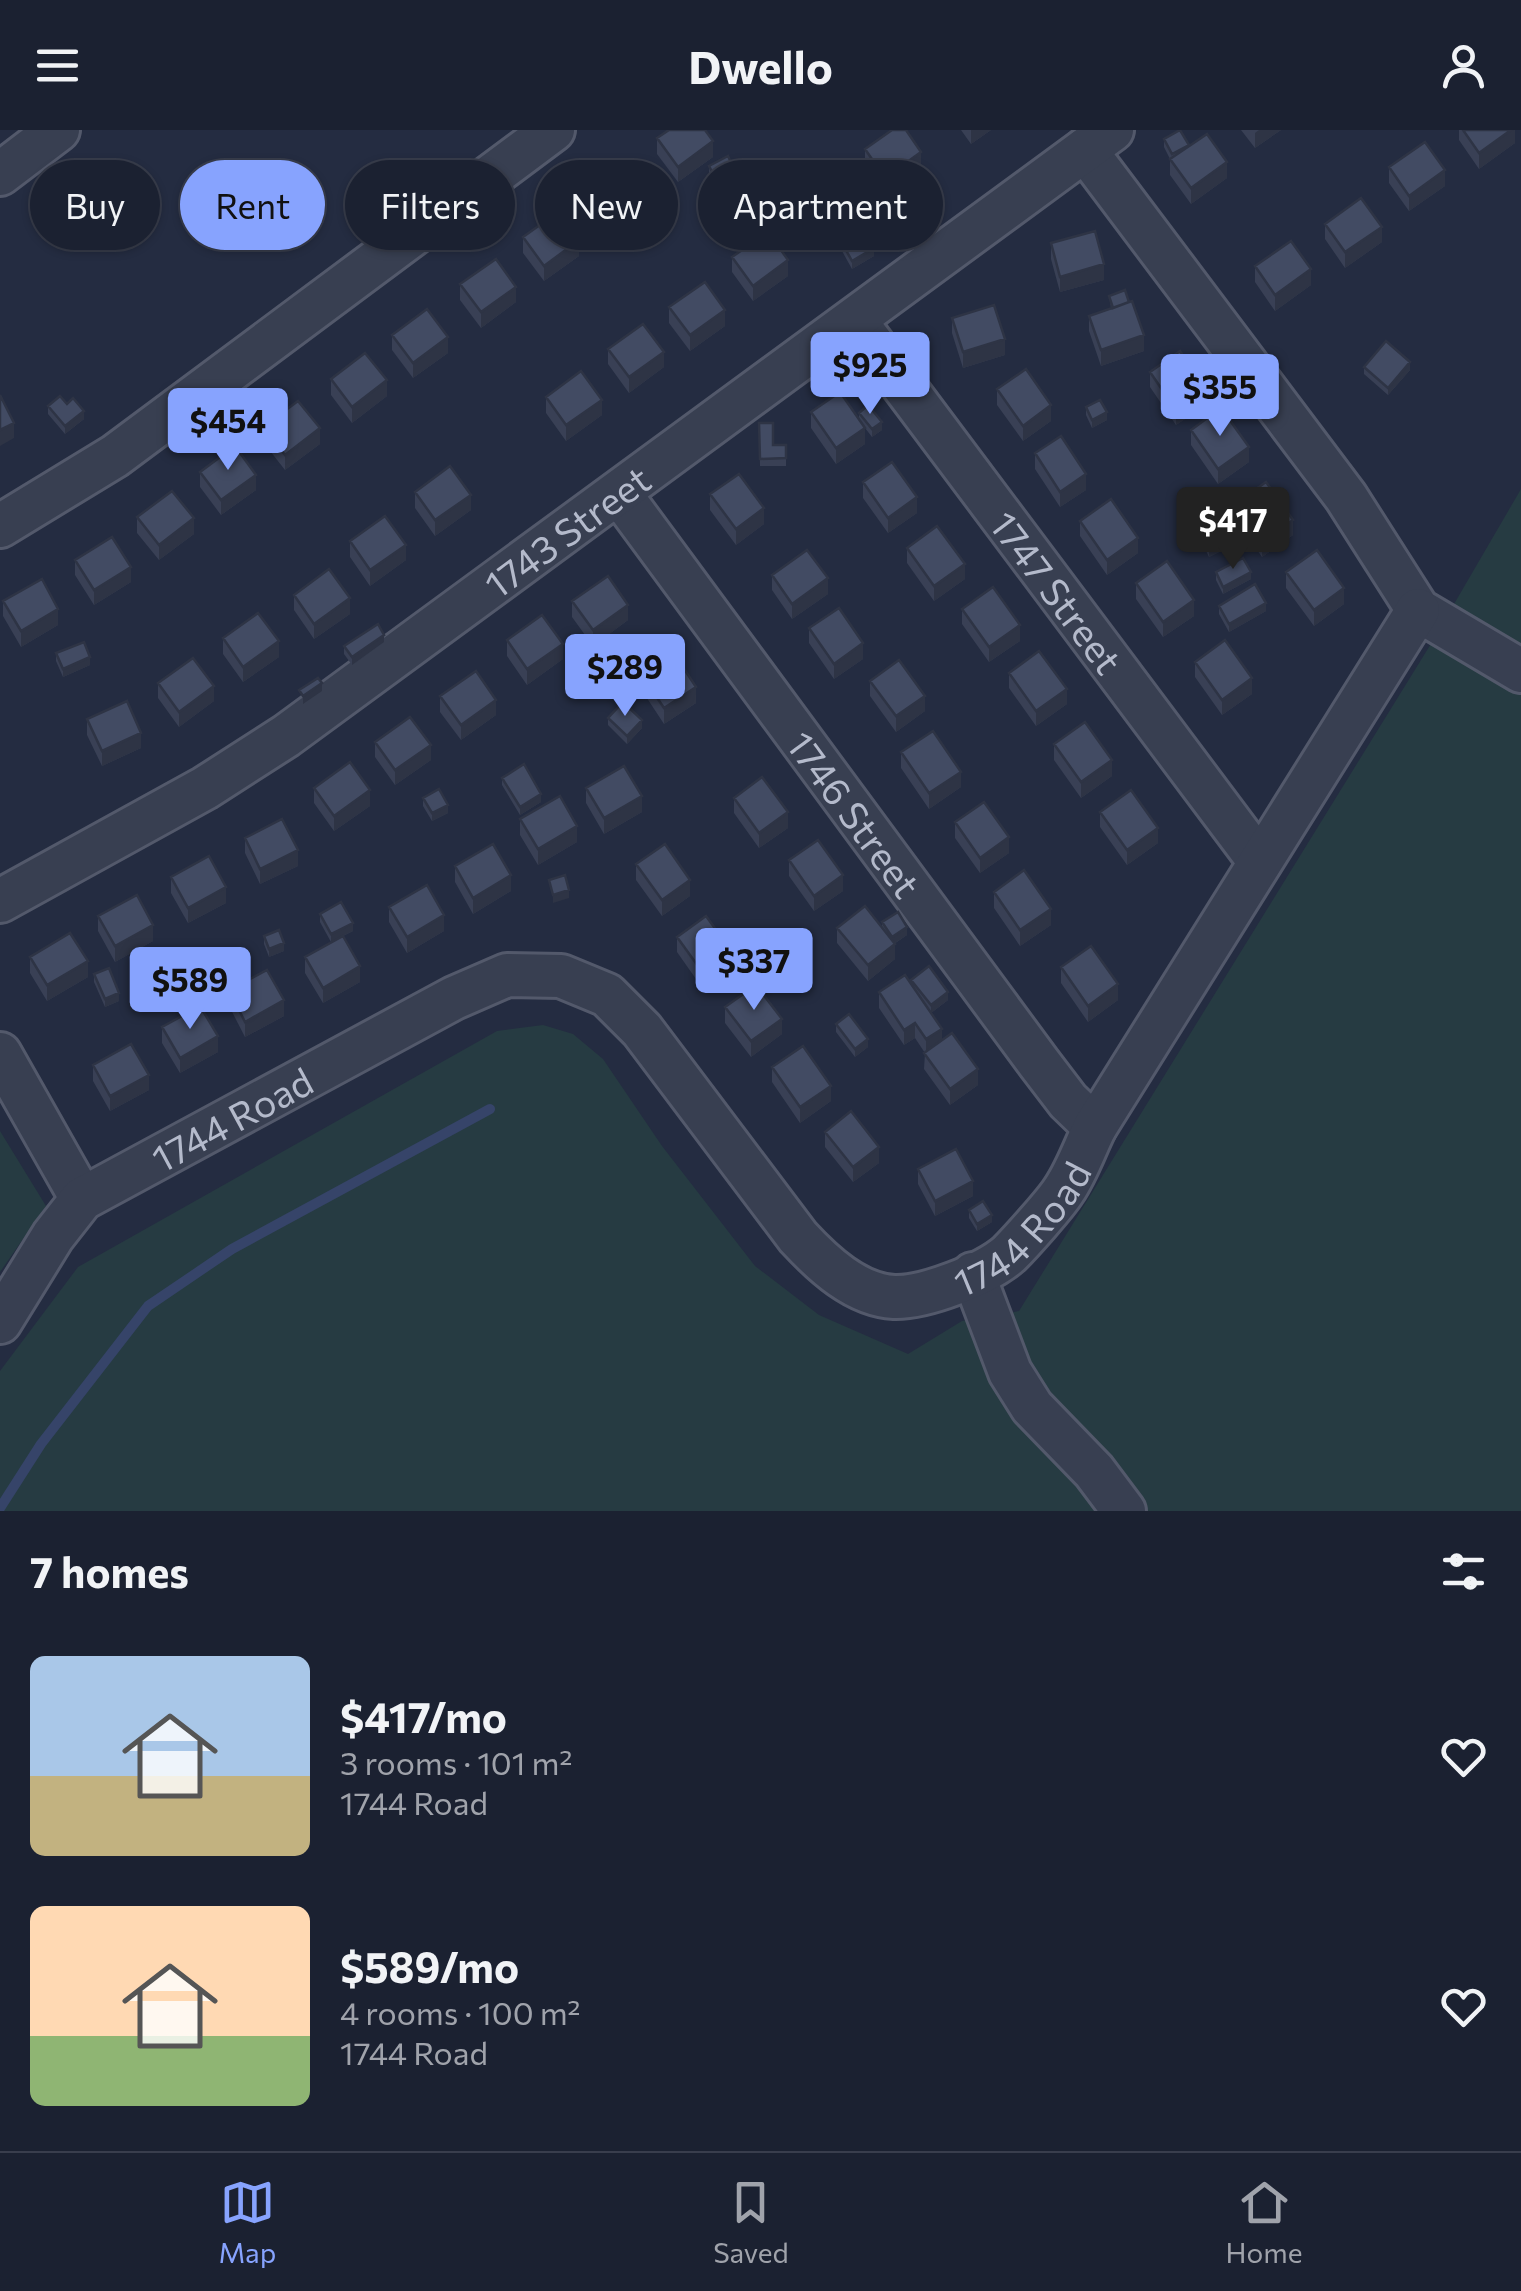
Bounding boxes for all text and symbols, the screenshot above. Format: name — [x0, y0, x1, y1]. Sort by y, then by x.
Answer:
icon: menu — [30, 38, 85, 93]
text: Dwello — [688, 38, 833, 93]
icon: person — [1436, 38, 1491, 93]
chip: Buy — [30, 160, 160, 250]
chip: Rent — [180, 160, 325, 250]
chip: Filters — [345, 160, 515, 250]
chip: New — [535, 160, 678, 250]
chip: Apartment — [698, 160, 943, 250]
pin: $925 — [811, 332, 929, 417]
text: $925 — [833, 344, 907, 384]
pin: $355 — [1161, 354, 1279, 439]
text: $355 — [1183, 366, 1257, 406]
pin: $454 — [169, 388, 287, 473]
text: $454 — [190, 400, 266, 440]
street label: 1743 Street — [474, 454, 658, 606]
pin: $417 — [1174, 487, 1292, 572]
text: $417 — [1198, 499, 1268, 539]
street label: 1747 Street — [982, 501, 1134, 682]
pin: $289 — [566, 634, 684, 719]
text: $289 — [587, 646, 663, 686]
street label: 1746 Street — [778, 721, 932, 906]
pin: $337 — [695, 928, 813, 1013]
text: $337 — [718, 940, 790, 980]
pin: $589 — [131, 947, 249, 1032]
text: $589 — [152, 959, 228, 999]
street label: 1744 Road — [143, 1056, 320, 1181]
street label: 1744 Road — [946, 1153, 1099, 1305]
icon: filters — [1436, 1544, 1491, 1599]
text: 7 homes — [30, 1545, 189, 1597]
text: $417/mo — [340, 1690, 507, 1742]
icon: home — [110, 1696, 230, 1816]
icon: heart — [1436, 1729, 1491, 1784]
text: 3 rooms · 101 m² — [340, 1742, 572, 1782]
text: 1744 Road — [340, 1782, 488, 1822]
text: $589/mo — [340, 1940, 519, 1992]
icon: home — [110, 1946, 230, 2066]
icon: heart — [1436, 1979, 1491, 2034]
text: 4 rooms · 100 m² — [340, 1992, 580, 2032]
text: 1744 Road — [340, 2032, 488, 2072]
tab: Map — [218, 2175, 276, 2269]
tab: Saved — [713, 2175, 789, 2269]
tab: Home — [1226, 2175, 1303, 2269]

